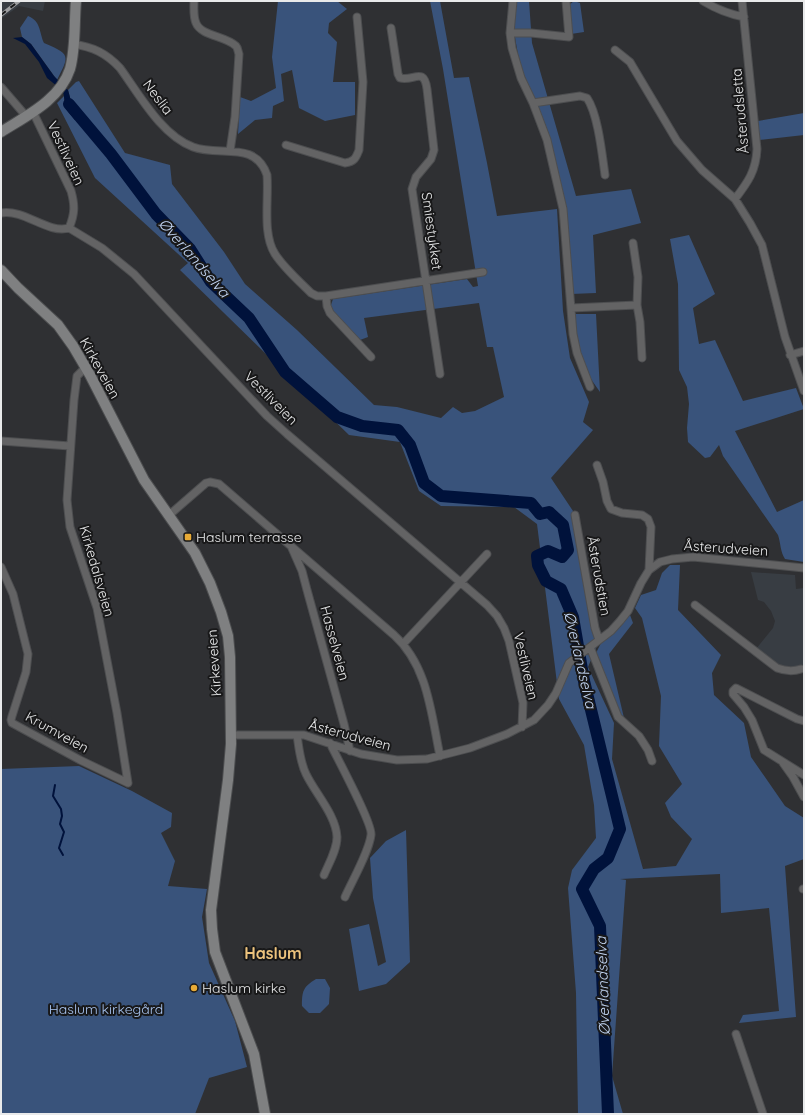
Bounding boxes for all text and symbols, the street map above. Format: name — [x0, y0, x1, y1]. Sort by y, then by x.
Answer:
street label: Åsterudsletta — [727, 68, 753, 154]
street label: Neslia — [139, 76, 177, 118]
street label: Vestliveien — [43, 118, 89, 188]
street label: Smiestykket — [418, 191, 446, 271]
water label: Øverlandselva — [155, 214, 235, 302]
street label: Kirkeveien — [76, 334, 124, 402]
street label: Vestliveien — [240, 367, 302, 429]
street label: Kirkedalsveien — [75, 523, 119, 619]
place label: Haslum terrasse — [196, 528, 302, 546]
marker: Haslum terrasse — [183, 532, 193, 542]
street label: Åsterudstien — [583, 535, 615, 617]
street label: Åsterudveien — [683, 536, 769, 560]
street label: Hasselveien — [316, 604, 354, 682]
water label: Øverlandselva — [560, 610, 601, 711]
street label: Kirkeveien — [203, 629, 225, 697]
street label: Vestliveien — [510, 631, 542, 701]
street label: Krumveien — [22, 707, 92, 757]
street label: Åsterudveien — [307, 715, 393, 755]
water label: Øverlandselva — [591, 935, 614, 1036]
district label: Haslum — [244, 943, 302, 963]
place label: Haslum kirke — [202, 979, 286, 997]
marker: Haslum kirke — [189, 983, 199, 993]
park label: Haslum kirkegård — [49, 1000, 163, 1018]

